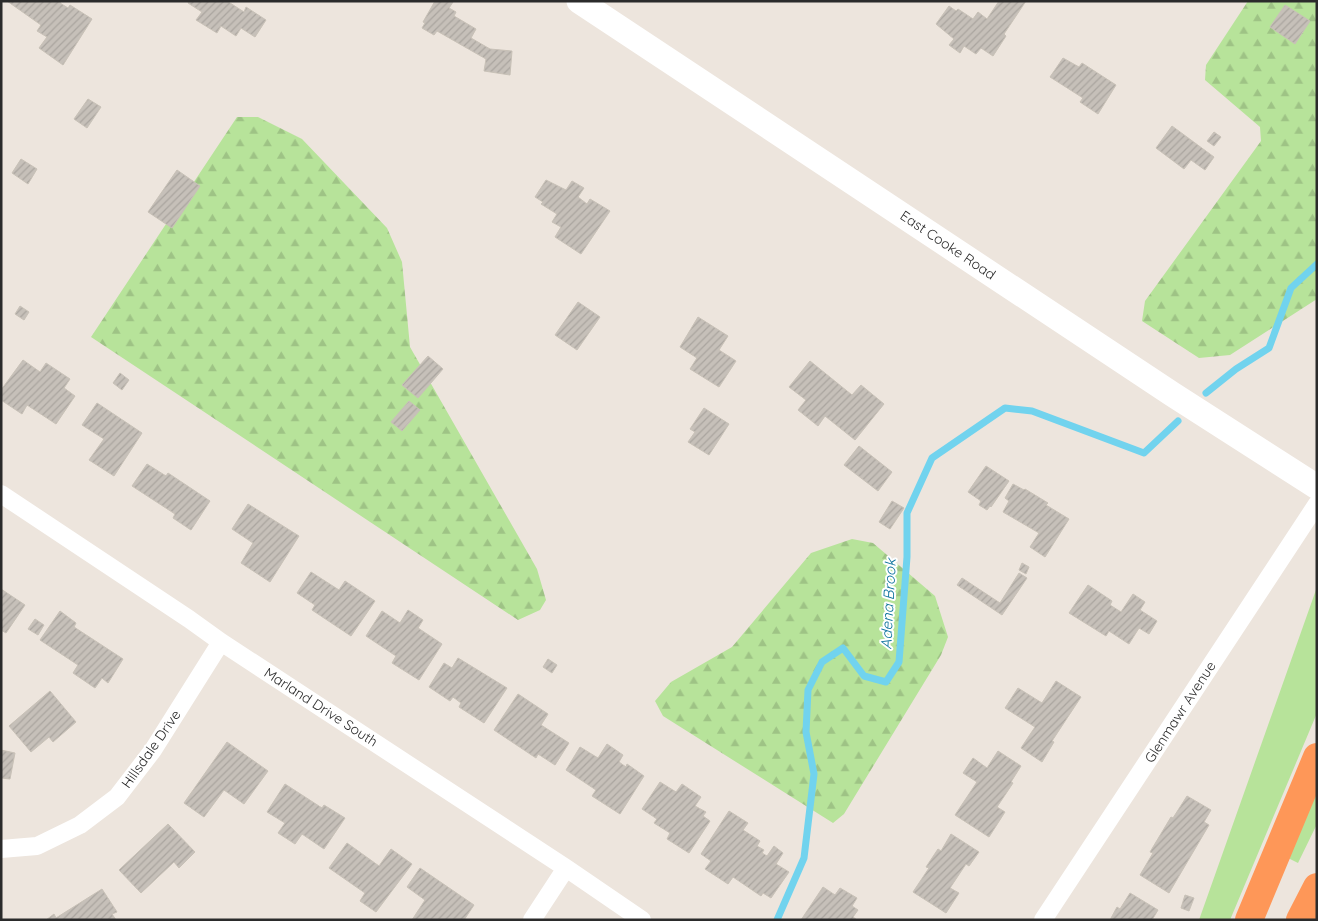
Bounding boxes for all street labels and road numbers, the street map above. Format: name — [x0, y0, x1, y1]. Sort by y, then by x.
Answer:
street label: East Cooke Road — [897, 206, 999, 284]
street label: Glenmawr Avenue — [1140, 658, 1220, 766]
street label: Marland Drive South — [261, 663, 381, 751]
street label: Hillsdale Drive — [117, 706, 185, 792]

